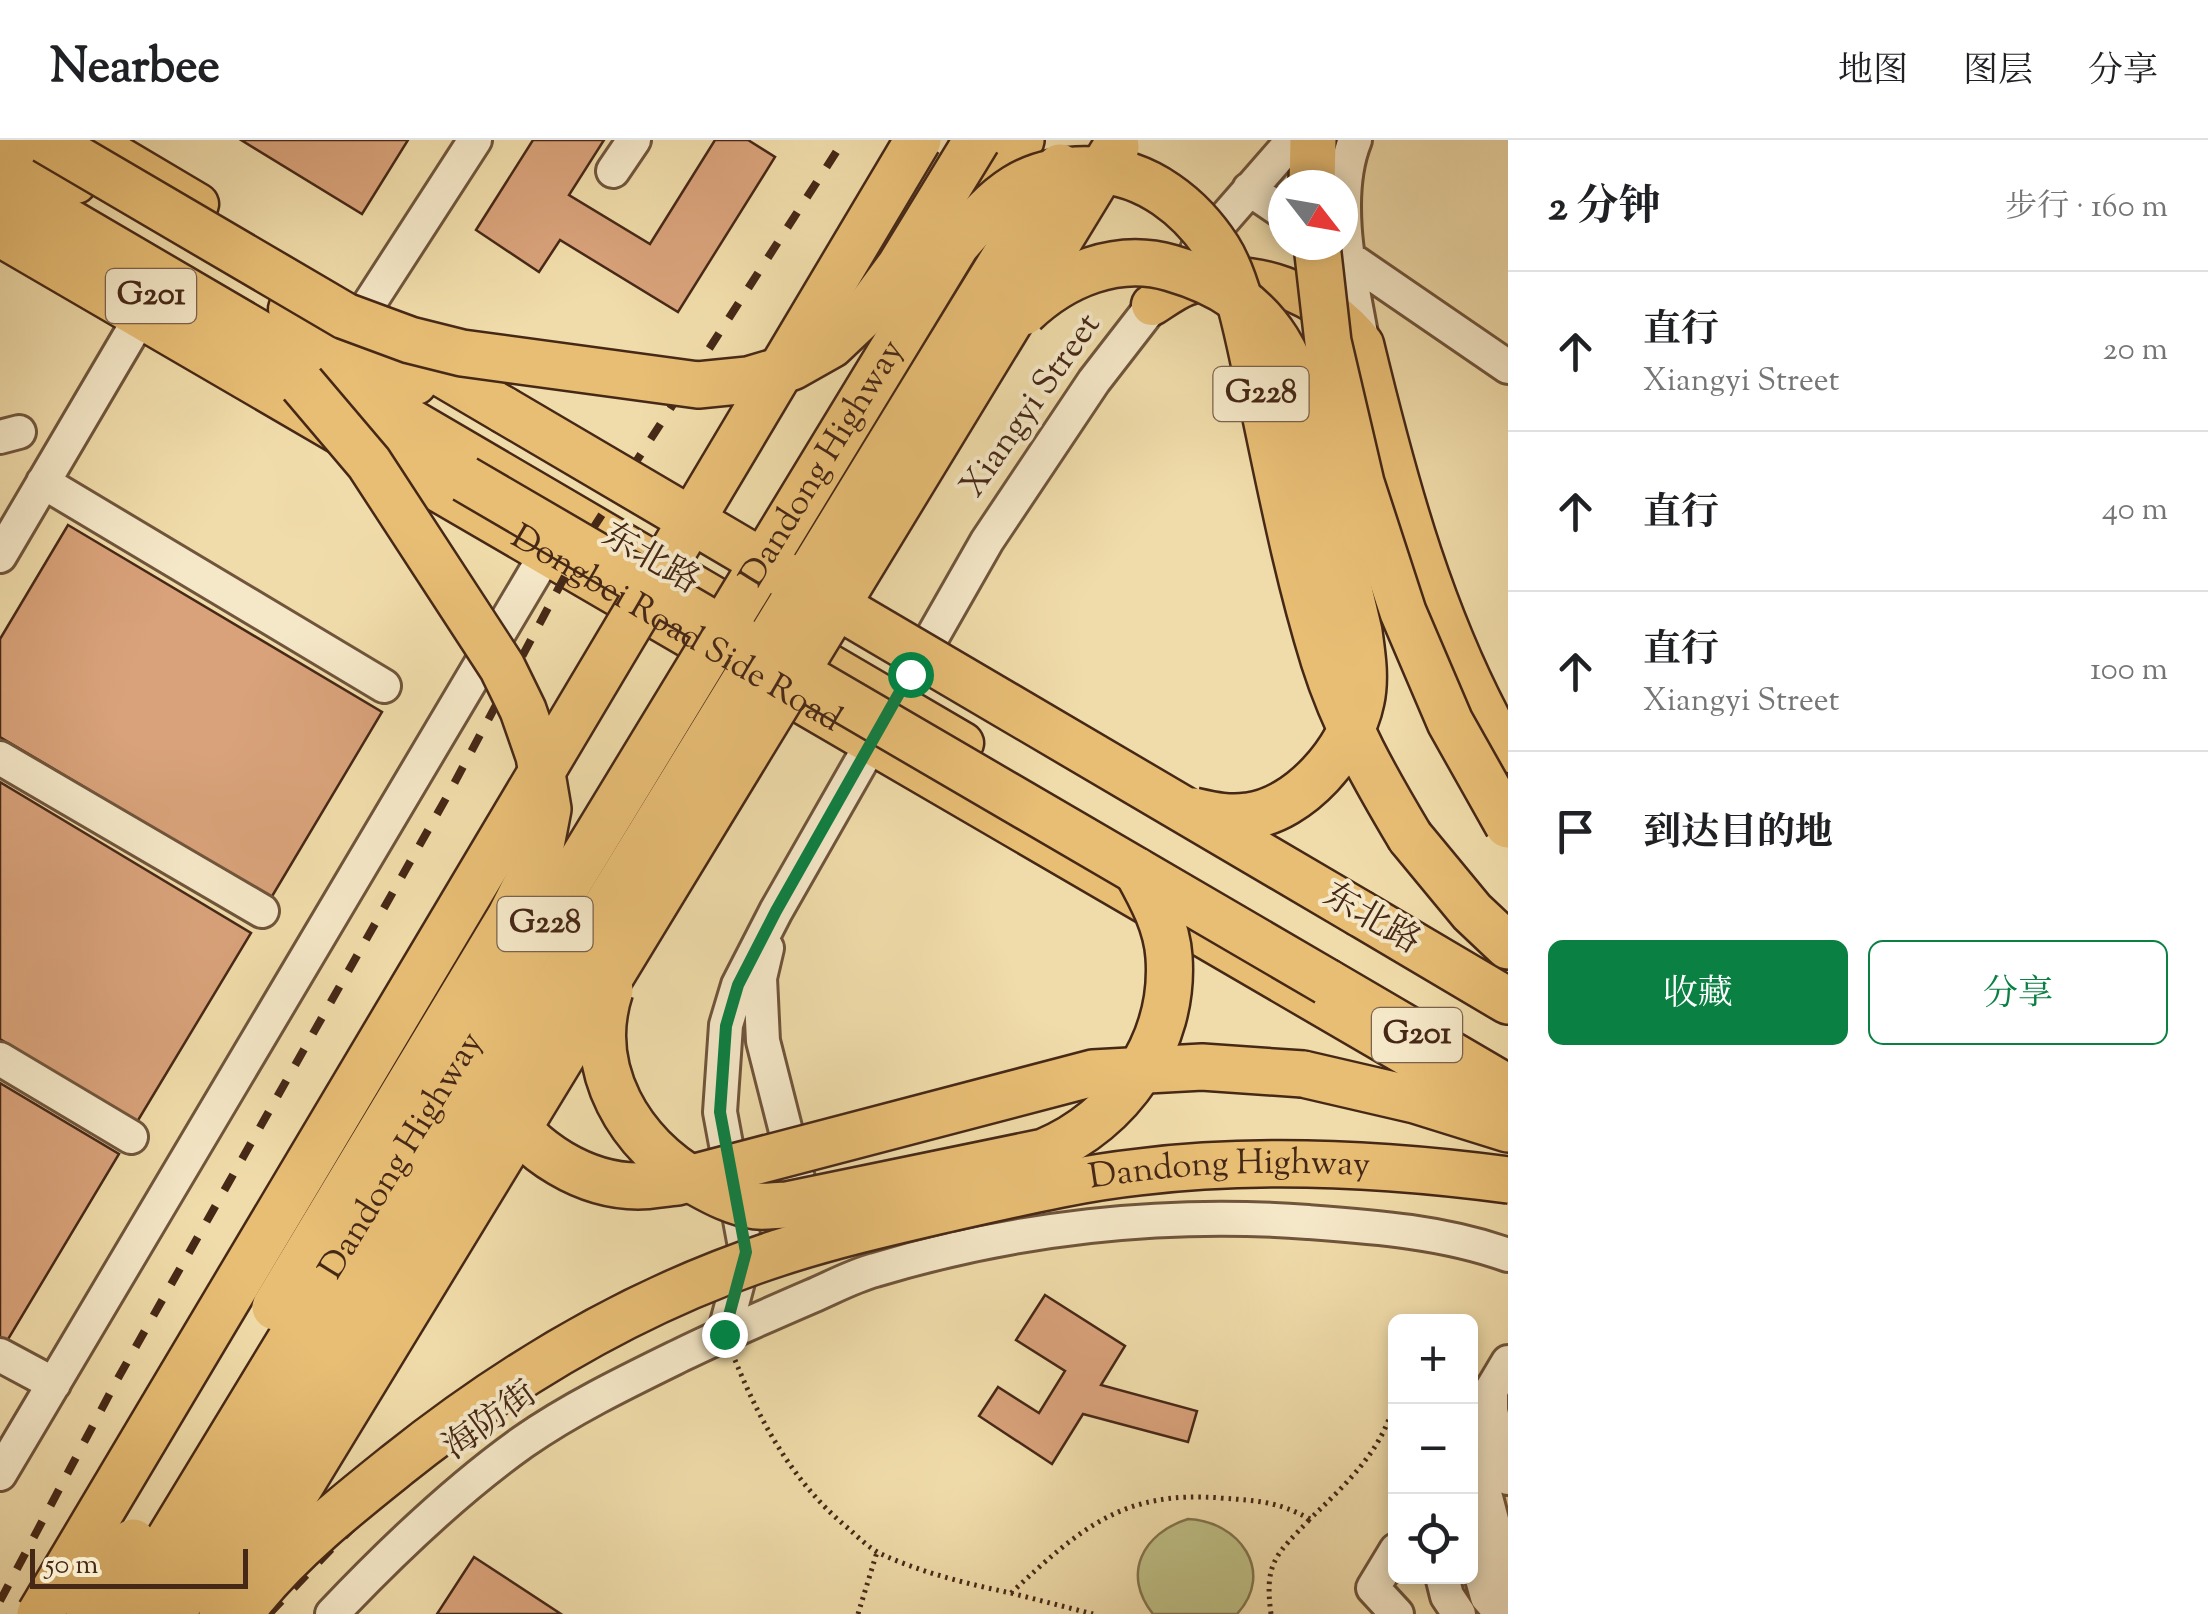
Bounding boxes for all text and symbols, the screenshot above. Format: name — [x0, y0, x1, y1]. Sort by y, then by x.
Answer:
text: Nearbee — [50, 35, 220, 104]
text: 地图 — [1838, 47, 1908, 98]
text: 图层 — [1963, 47, 2033, 98]
text: 分享 — [2088, 47, 2158, 98]
north arrow — [1268, 170, 1358, 260]
text: 2 分钟 — [1548, 179, 1661, 239]
text: 步行 · 160 m — [2005, 185, 2168, 231]
road number: G201 — [106, 269, 196, 323]
street label: Xiangyi Street — [949, 303, 1115, 509]
text: 直行 — [1643, 305, 1719, 359]
icon: ahead — [1548, 324, 1603, 379]
text: 20 m — [2103, 328, 2168, 374]
street label: Dandong Highway — [728, 330, 918, 597]
text: Xiangyi Street — [1643, 359, 1840, 405]
road number: G228 — [1214, 367, 1308, 421]
icon: ahead — [1548, 484, 1603, 539]
text: 直行 — [1643, 488, 1719, 542]
text: 40 m — [2102, 488, 2168, 534]
street label: 东北路 — [592, 512, 708, 608]
street label: Dongbei Road Side Road — [501, 513, 851, 746]
text: 直行 — [1643, 625, 1719, 679]
icon: ahead — [1548, 644, 1603, 699]
text: 100 m — [2090, 648, 2168, 694]
route start — [888, 652, 934, 698]
text: Xiangyi Street — [1643, 679, 1840, 725]
icon: arrive — [1548, 804, 1603, 859]
text: 到达目的地 — [1643, 808, 1833, 862]
street label: 东北路 — [1313, 872, 1429, 968]
road number: G228 — [498, 897, 592, 951]
button: 收藏 — [1548, 940, 1848, 1045]
button: 分享 — [1868, 940, 2168, 1045]
road number: G201 — [1372, 1008, 1462, 1062]
street label: Dandong Highway — [307, 1022, 497, 1290]
street label: Dandong Highway — [1085, 1138, 1372, 1204]
route end — [702, 1312, 748, 1358]
map controls — [1388, 1314, 1478, 1584]
button: + — [1388, 1314, 1478, 1404]
street label: 海防街 — [434, 1371, 548, 1473]
button: − — [1388, 1404, 1478, 1494]
button: locate — [1388, 1494, 1478, 1584]
scale bar — [30, 1544, 248, 1588]
text: 50 m — [45, 1546, 99, 1586]

